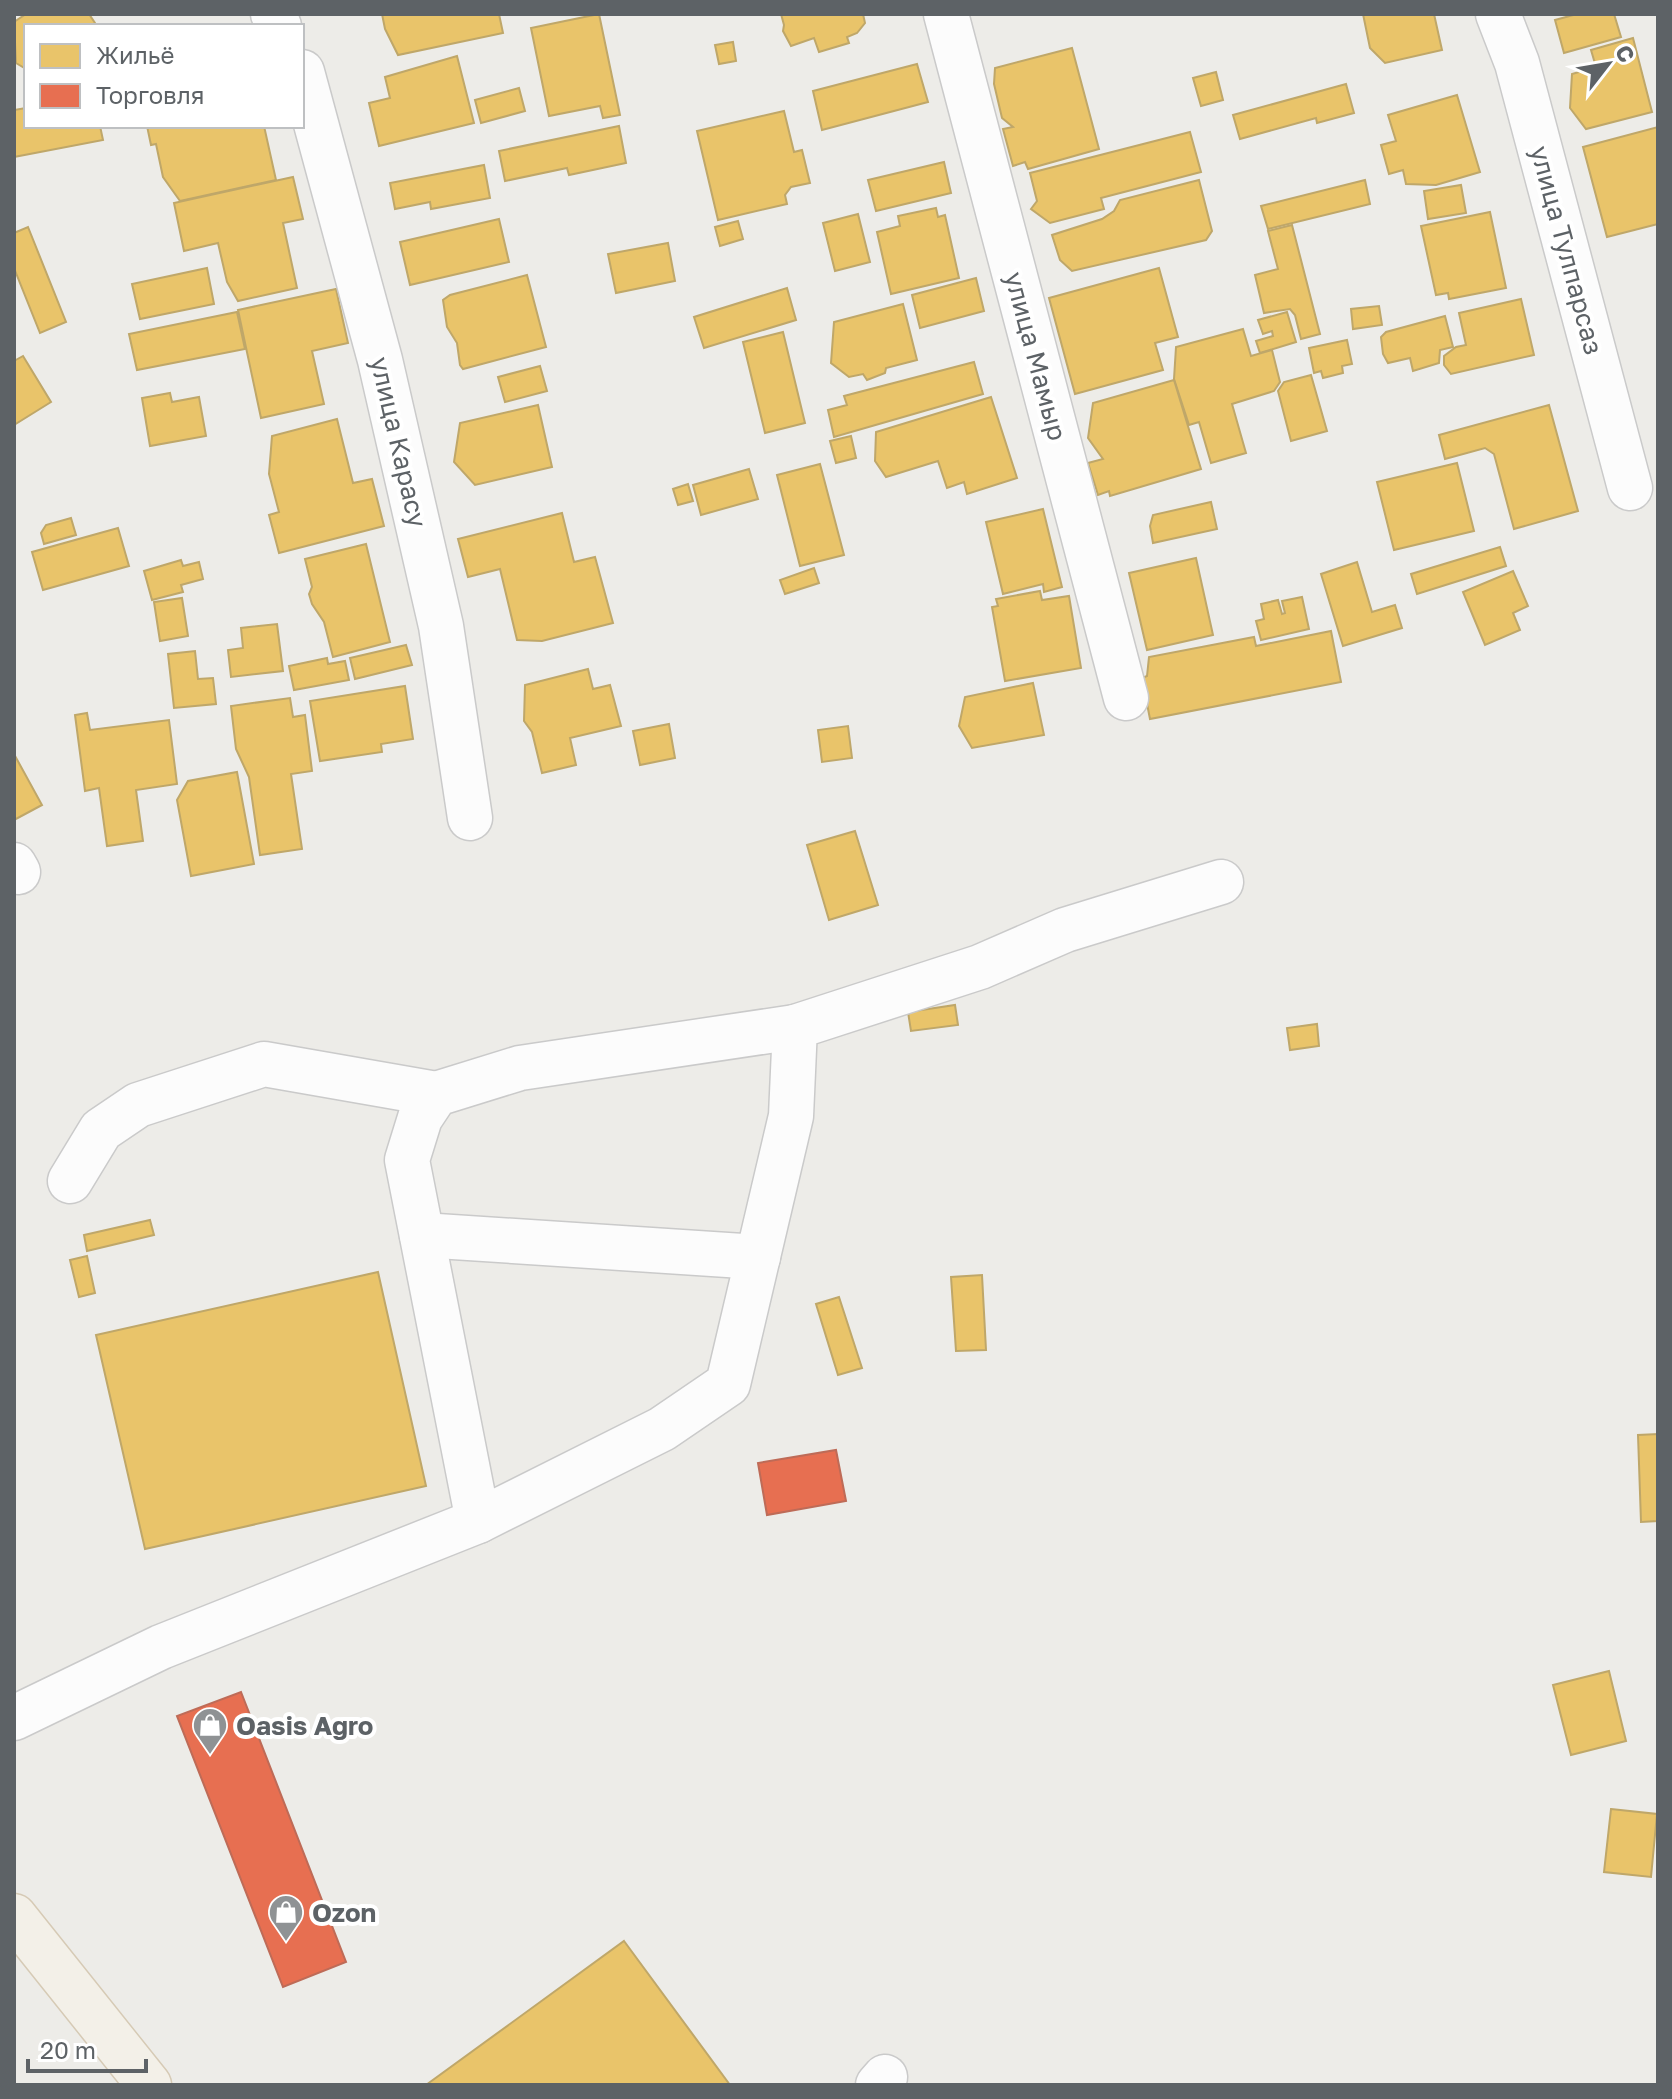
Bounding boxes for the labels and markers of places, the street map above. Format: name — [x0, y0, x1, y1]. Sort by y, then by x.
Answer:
shop icon: Oasis Agro — [191, 1706, 229, 1756]
place label: Oasis Agro — [236, 1710, 373, 1741]
shop icon: Ozon — [267, 1893, 305, 1943]
place label: Ozon — [312, 1897, 376, 1928]

